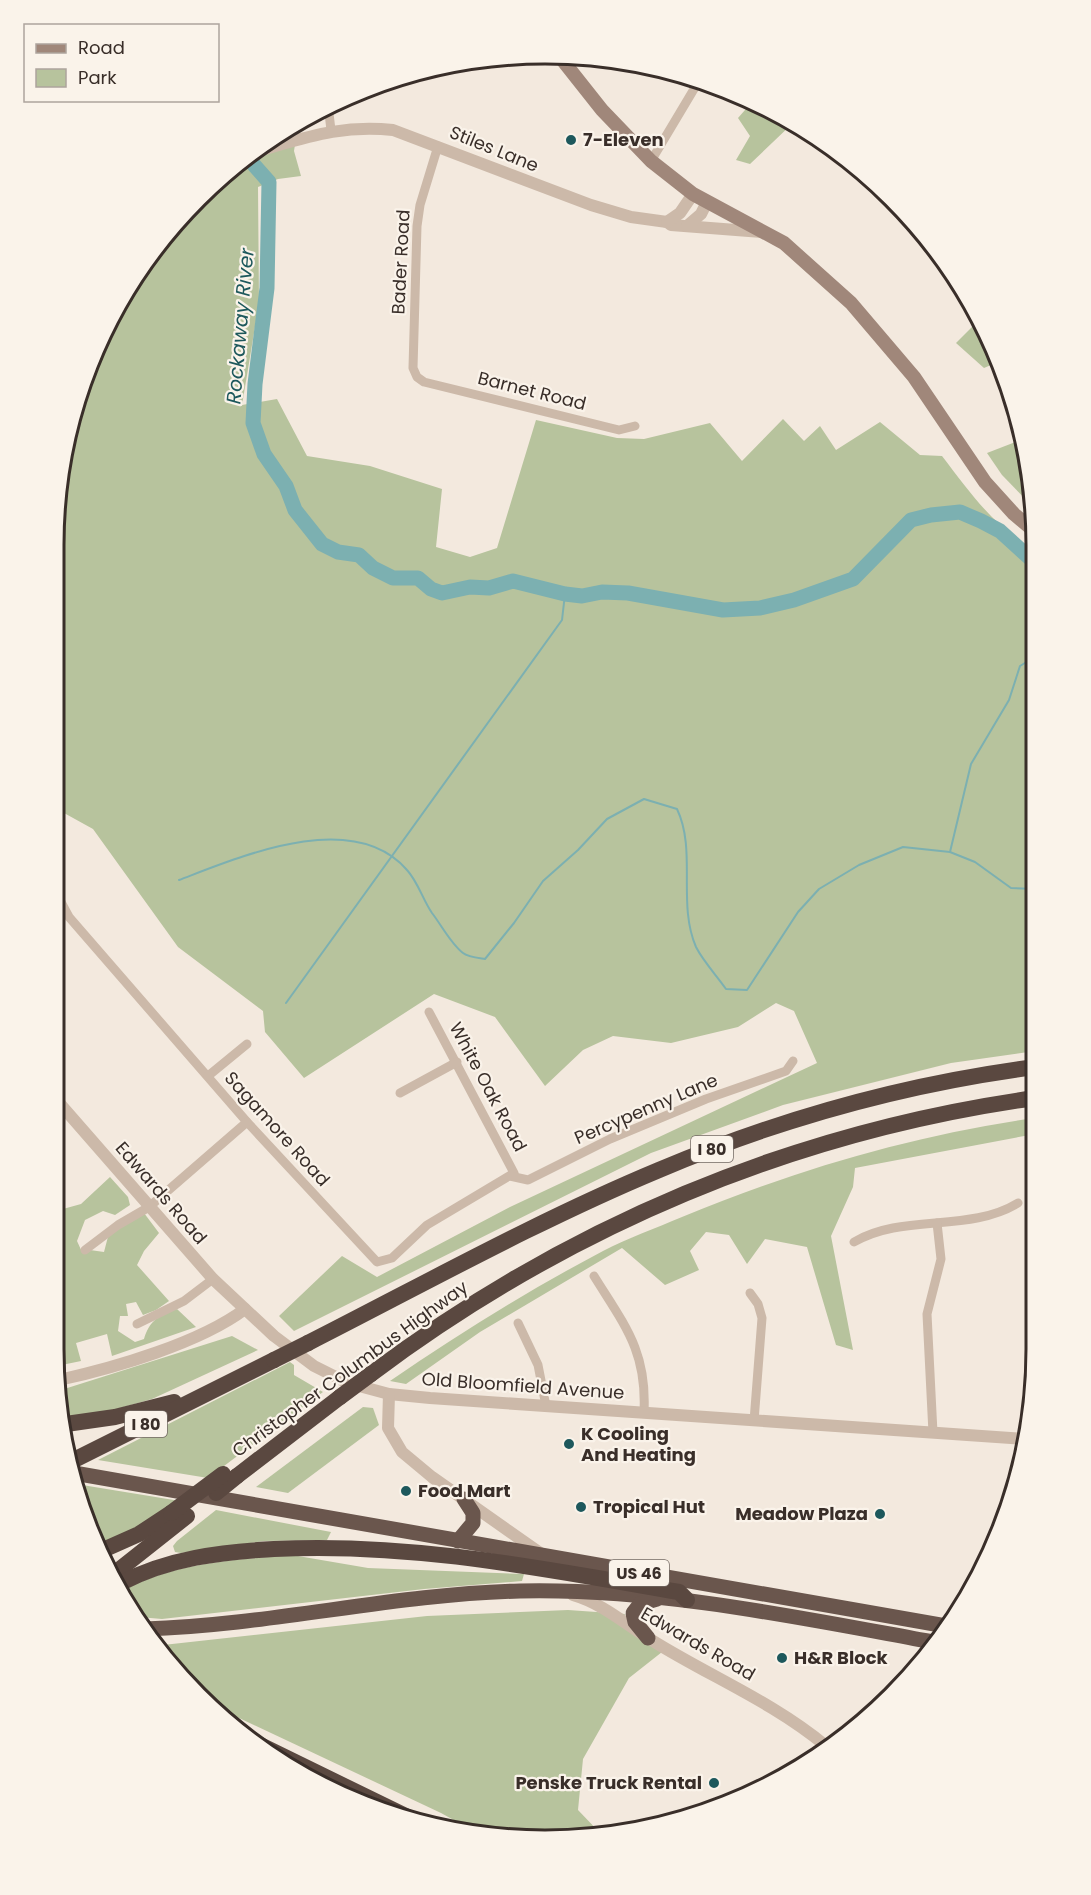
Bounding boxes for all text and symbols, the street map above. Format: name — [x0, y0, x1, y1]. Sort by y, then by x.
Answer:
legend — [24, 24, 219, 102]
text: Road — [78, 35, 125, 60]
text: Park — [78, 65, 117, 90]
street label: Stiles Lane — [446, 119, 542, 178]
place label: 7-Eleven — [583, 127, 664, 152]
marker: 7-Eleven — [564, 133, 578, 147]
street label: Bader Road — [385, 209, 416, 315]
water label: Rockaway River — [219, 246, 261, 405]
street label: Barnet Road — [475, 365, 589, 416]
street label: White Oak Road — [444, 1018, 533, 1156]
street label: Sagamore Road — [219, 1066, 336, 1192]
street label: Percypenny Lane — [570, 1067, 721, 1150]
street label: Edwards Road — [110, 1136, 213, 1249]
road number: I 80 — [691, 1136, 733, 1162]
street label: Christopher Columbus Highway — [227, 1274, 473, 1463]
street label: Old Bloomfield Avenue — [421, 1366, 625, 1405]
road number: I 80 — [125, 1411, 167, 1437]
place label: K Cooling And Heating — [581, 1421, 696, 1467]
marker: K Cooling And Heating — [562, 1437, 576, 1451]
place label: Food Mart — [418, 1478, 511, 1503]
marker: Food Mart — [399, 1484, 413, 1498]
place label: Tropical Hut — [593, 1494, 705, 1519]
marker: Tropical Hut — [574, 1500, 588, 1514]
place label: Meadow Plaza — [735, 1501, 868, 1526]
marker: Meadow Plaza — [873, 1507, 887, 1521]
road number: US 46 — [609, 1560, 669, 1586]
street label: Edwards Road — [636, 1601, 760, 1686]
place label: H&R Block — [794, 1645, 889, 1670]
marker: H&R Block — [775, 1651, 789, 1665]
place label: Penske Truck Rental — [515, 1770, 702, 1795]
marker: Penske Truck Rental — [707, 1776, 721, 1790]

